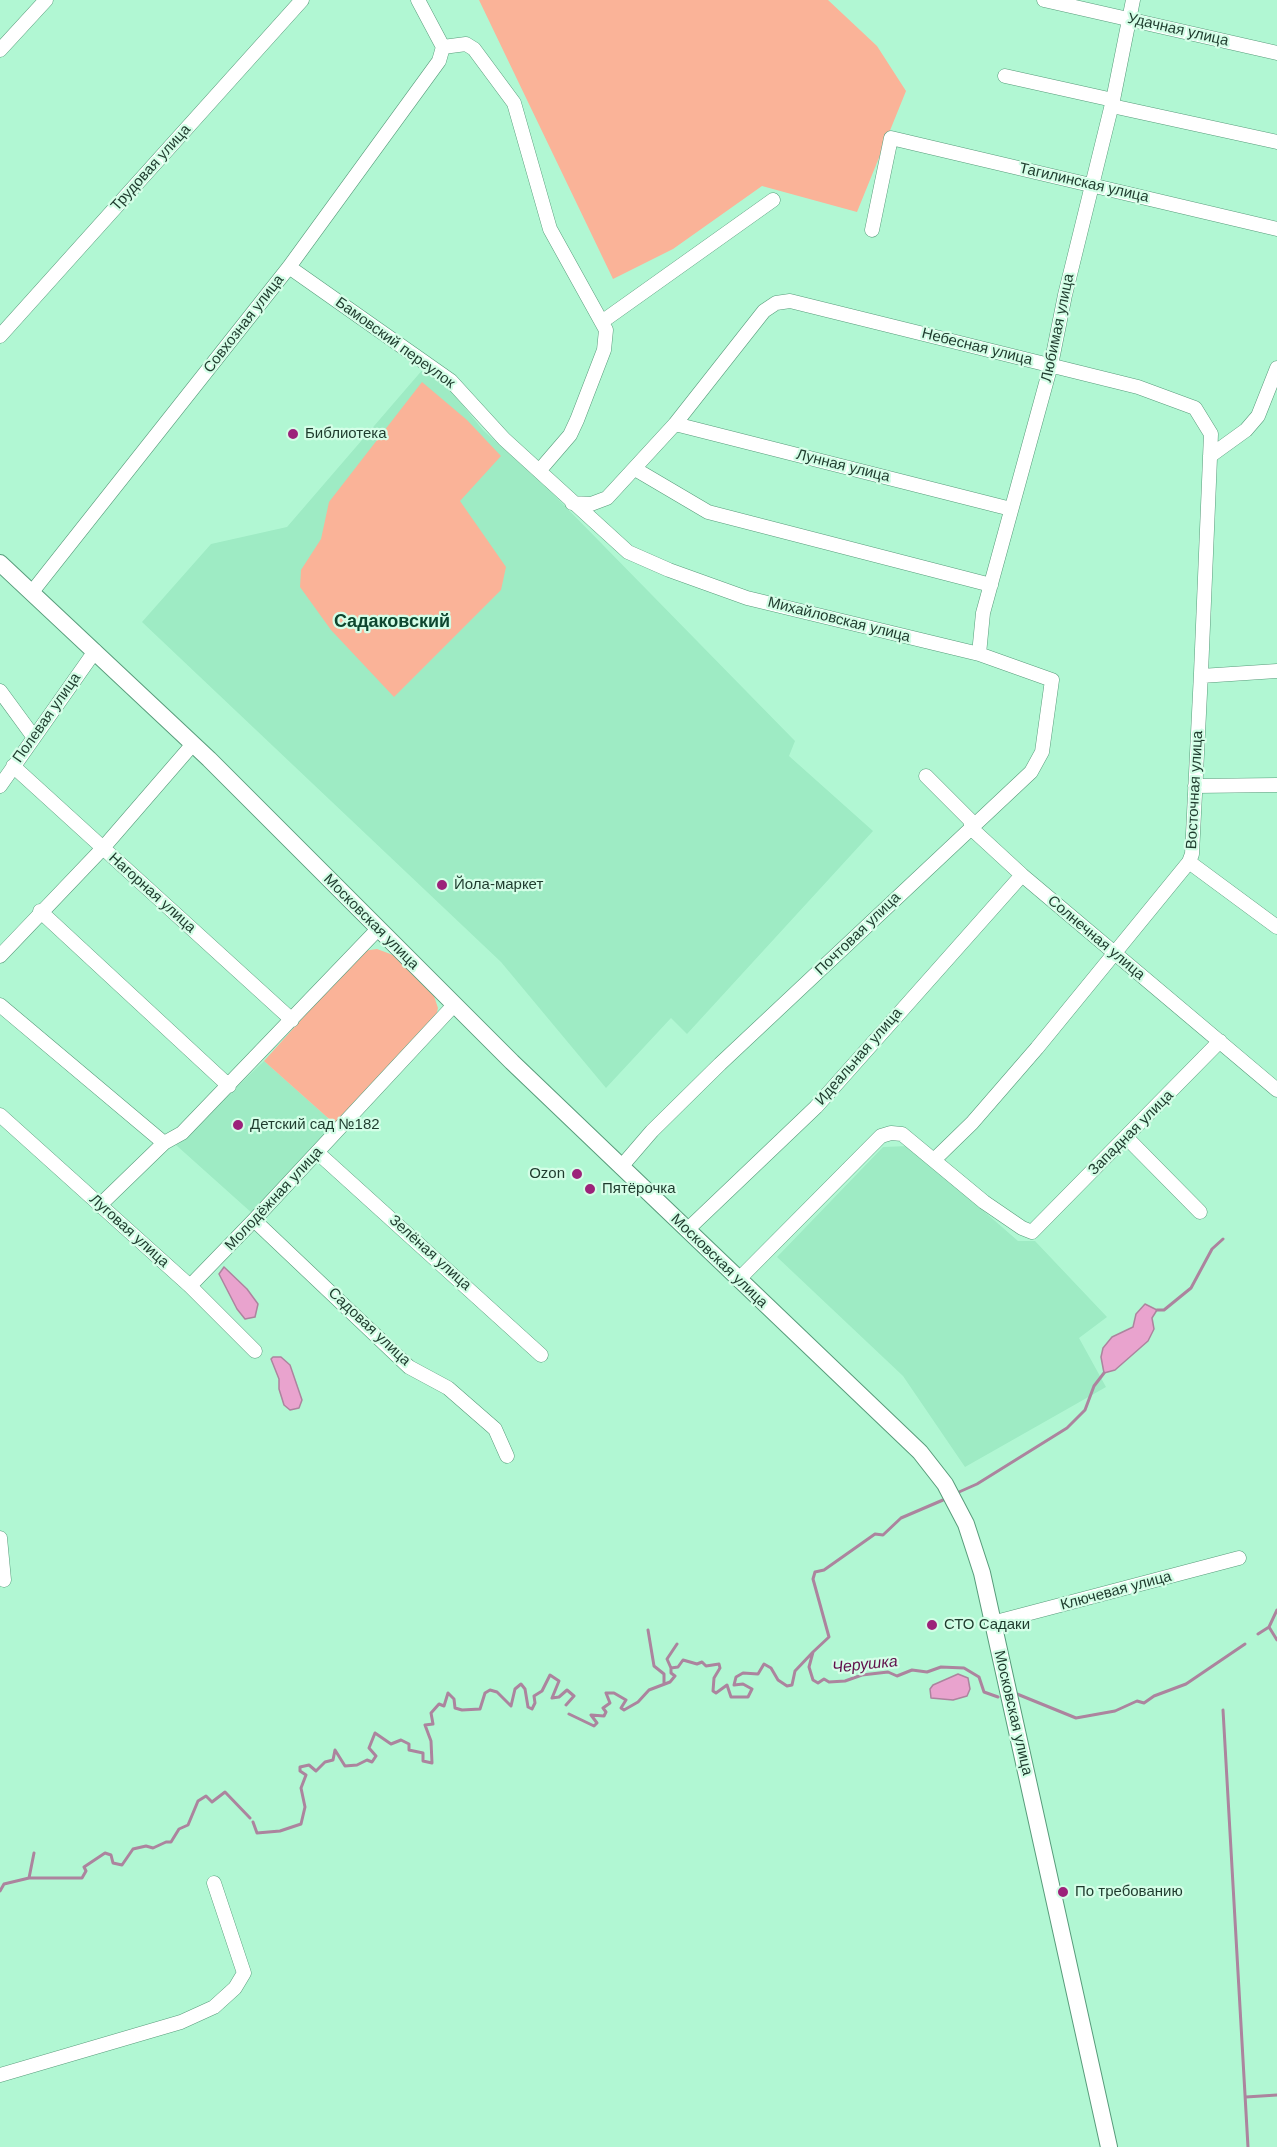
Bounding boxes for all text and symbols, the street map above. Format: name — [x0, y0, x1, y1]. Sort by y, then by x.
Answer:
street label: Удачная улица — [1126, 10, 1230, 50]
street label: Трудовая улица — [107, 121, 195, 215]
street label: Тагилинская улица — [1017, 159, 1151, 207]
street label: Совхозная улица — [200, 271, 288, 377]
street label: Любимая улица — [1038, 272, 1078, 384]
street label: Бамовский переулок — [332, 294, 458, 392]
street label: Небесная улица — [920, 325, 1034, 369]
place label: Библиотека — [305, 425, 387, 443]
marker: Библиотека — [286, 427, 300, 441]
street label: Лунная улица — [794, 446, 892, 486]
street label: Михайловская улица — [766, 594, 912, 646]
district label: Садаковский — [334, 611, 450, 633]
street label: Полевая улица — [9, 670, 85, 766]
street label: Восточная улица — [1183, 730, 1207, 850]
street label: Нагорная улица — [105, 849, 199, 937]
street label: Московская улица — [320, 871, 422, 973]
place label: Йола-маркет — [454, 876, 543, 894]
marker: Йола-маркет — [435, 878, 449, 892]
street label: Почтовая улица — [812, 889, 904, 979]
street label: Солнечная улица — [1044, 892, 1148, 984]
street label: Идеальная улица — [812, 1005, 906, 1109]
street label: Западная улица — [1085, 1087, 1177, 1179]
place label: Детский сад №182 — [250, 1116, 380, 1134]
marker: Детский сад №182 — [231, 1118, 245, 1132]
street label: Молодёжная улица — [221, 1144, 327, 1254]
place label: Ozon — [529, 1165, 565, 1183]
marker: Ozon — [570, 1167, 584, 1181]
place label: Пятёрочка — [602, 1180, 676, 1198]
marker: Пятёрочка — [583, 1182, 597, 1196]
street label: Луговая улица — [86, 1191, 172, 1271]
street label: Московская улица — [667, 1210, 771, 1312]
street label: Зелёная улица — [385, 1211, 475, 1295]
street label: Садовая улица — [324, 1284, 414, 1370]
street label: Ключевая улица — [1058, 1568, 1174, 1614]
place label: СТО Садаки — [944, 1616, 1030, 1634]
marker: СТО Садаки — [925, 1618, 939, 1632]
street label: Московская улица — [990, 1649, 1036, 1777]
water label: Черушка — [831, 1652, 899, 1678]
place label: По требованию — [1075, 1883, 1183, 1901]
marker: По требованию — [1056, 1885, 1070, 1899]

